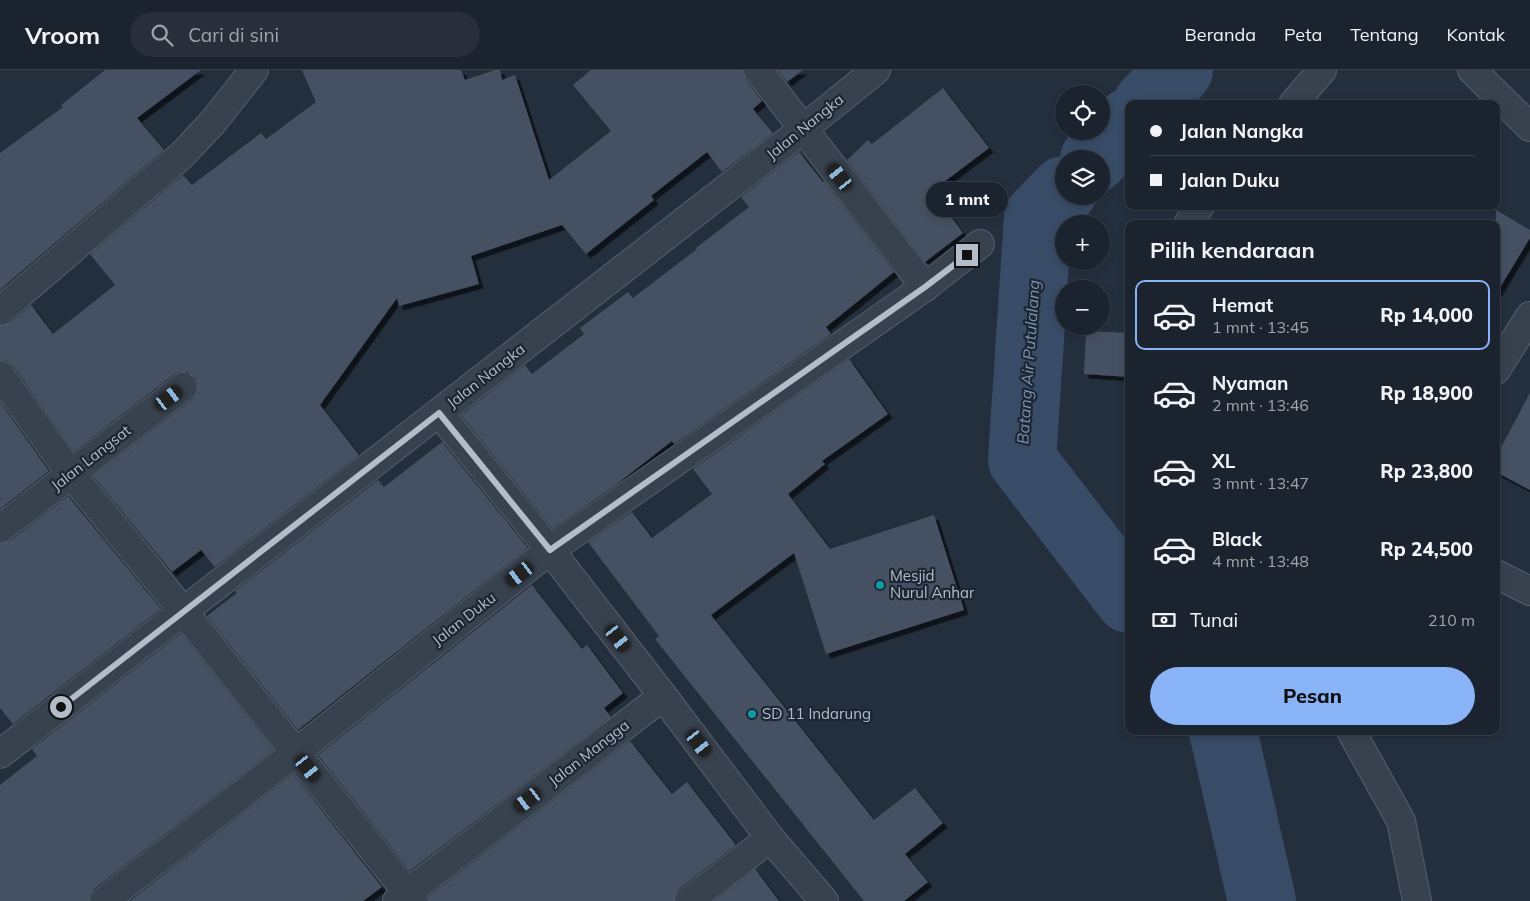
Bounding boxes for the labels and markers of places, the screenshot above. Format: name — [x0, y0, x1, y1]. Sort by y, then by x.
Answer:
place label: Mesjid Nurul Anhar — [890, 566, 975, 602]
marker: Mesjid Nurul Anhar — [874, 579, 886, 591]
place label: SD 11 Indarung — [762, 704, 871, 723]
marker: SD 11 Indarung — [746, 708, 758, 720]

